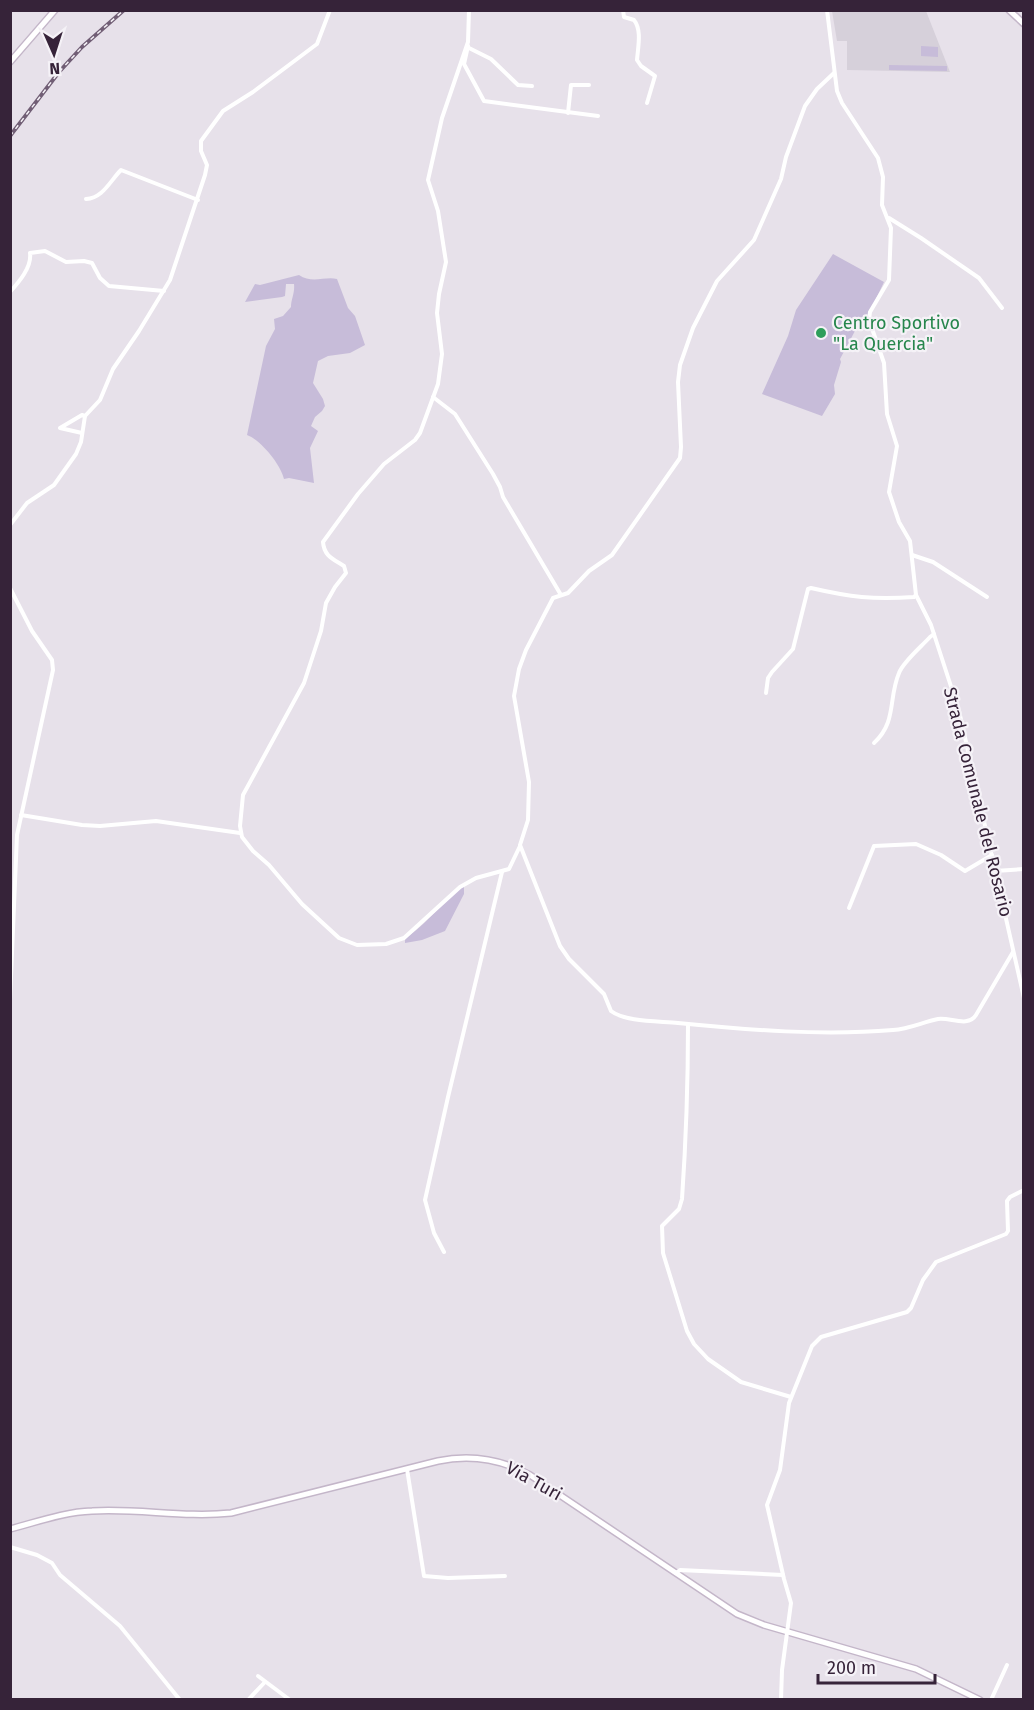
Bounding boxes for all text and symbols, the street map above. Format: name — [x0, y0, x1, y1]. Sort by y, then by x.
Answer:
north arrow — [24, 24, 84, 84]
text: N — [49, 59, 61, 78]
place label: Centro Sportivo "La Quercia" — [833, 312, 960, 355]
marker: Centro Sportivo "La Quercia" — [814, 326, 828, 340]
street label: Strada Comunale del Rosario — [939, 685, 1017, 919]
street label: Via Turi — [502, 1457, 566, 1505]
scale bar — [818, 1647, 935, 1685]
text: 200 m — [827, 1657, 876, 1679]

